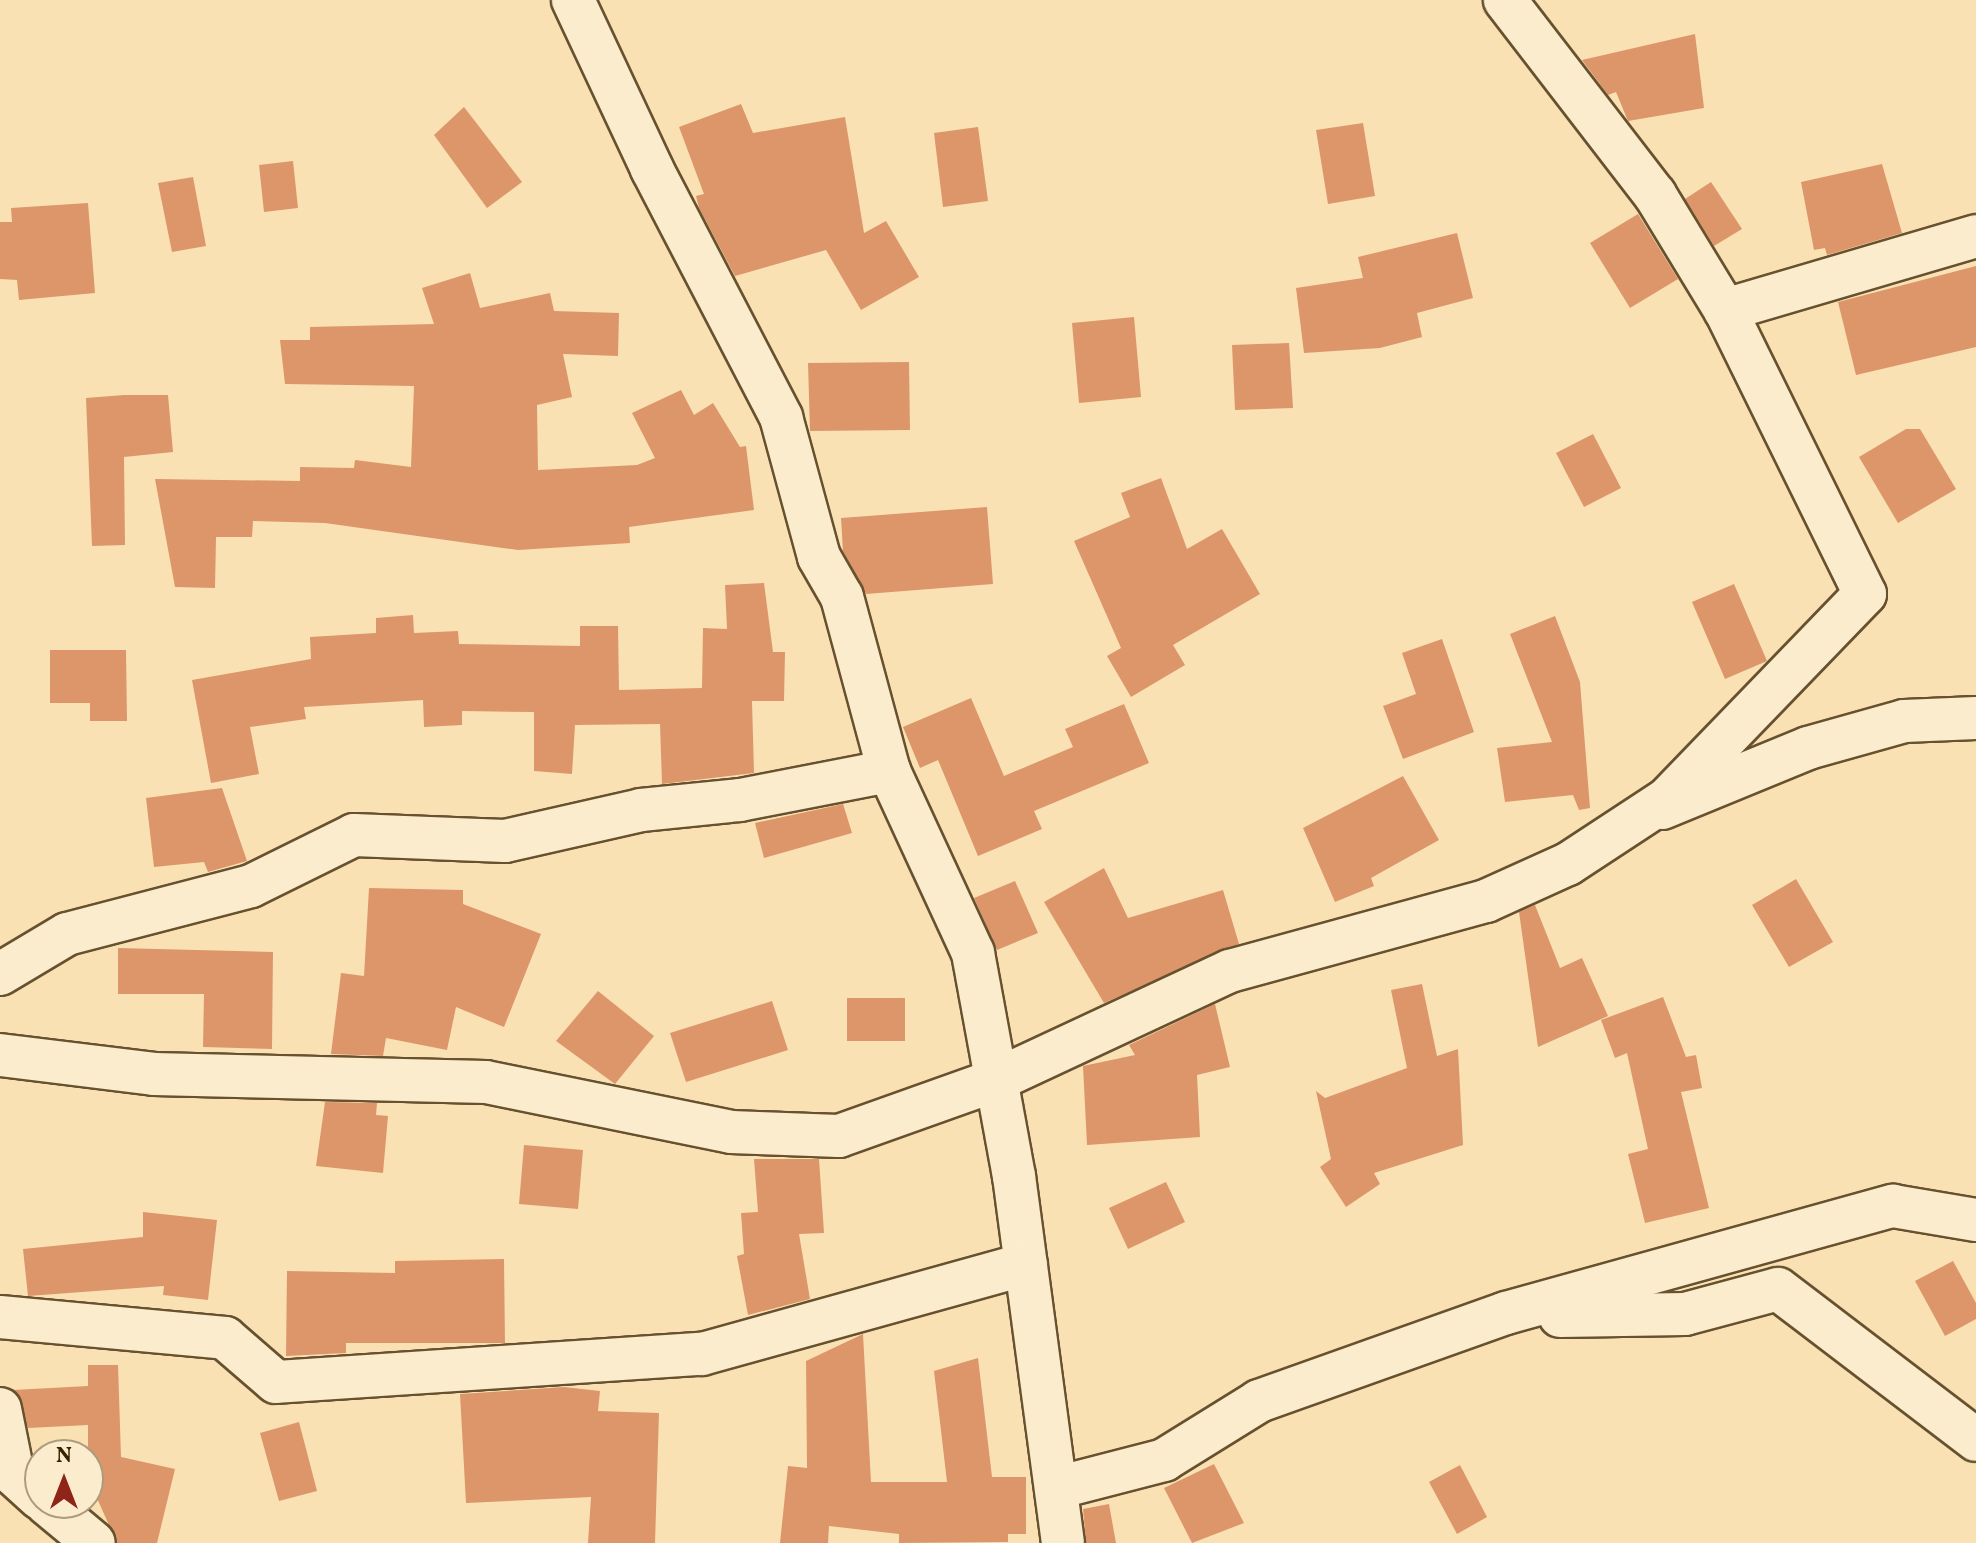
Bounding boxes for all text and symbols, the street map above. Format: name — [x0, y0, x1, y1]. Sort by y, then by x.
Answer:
north arrow — [24, 1439, 104, 1519]
text: N — [56, 1441, 72, 1472]

